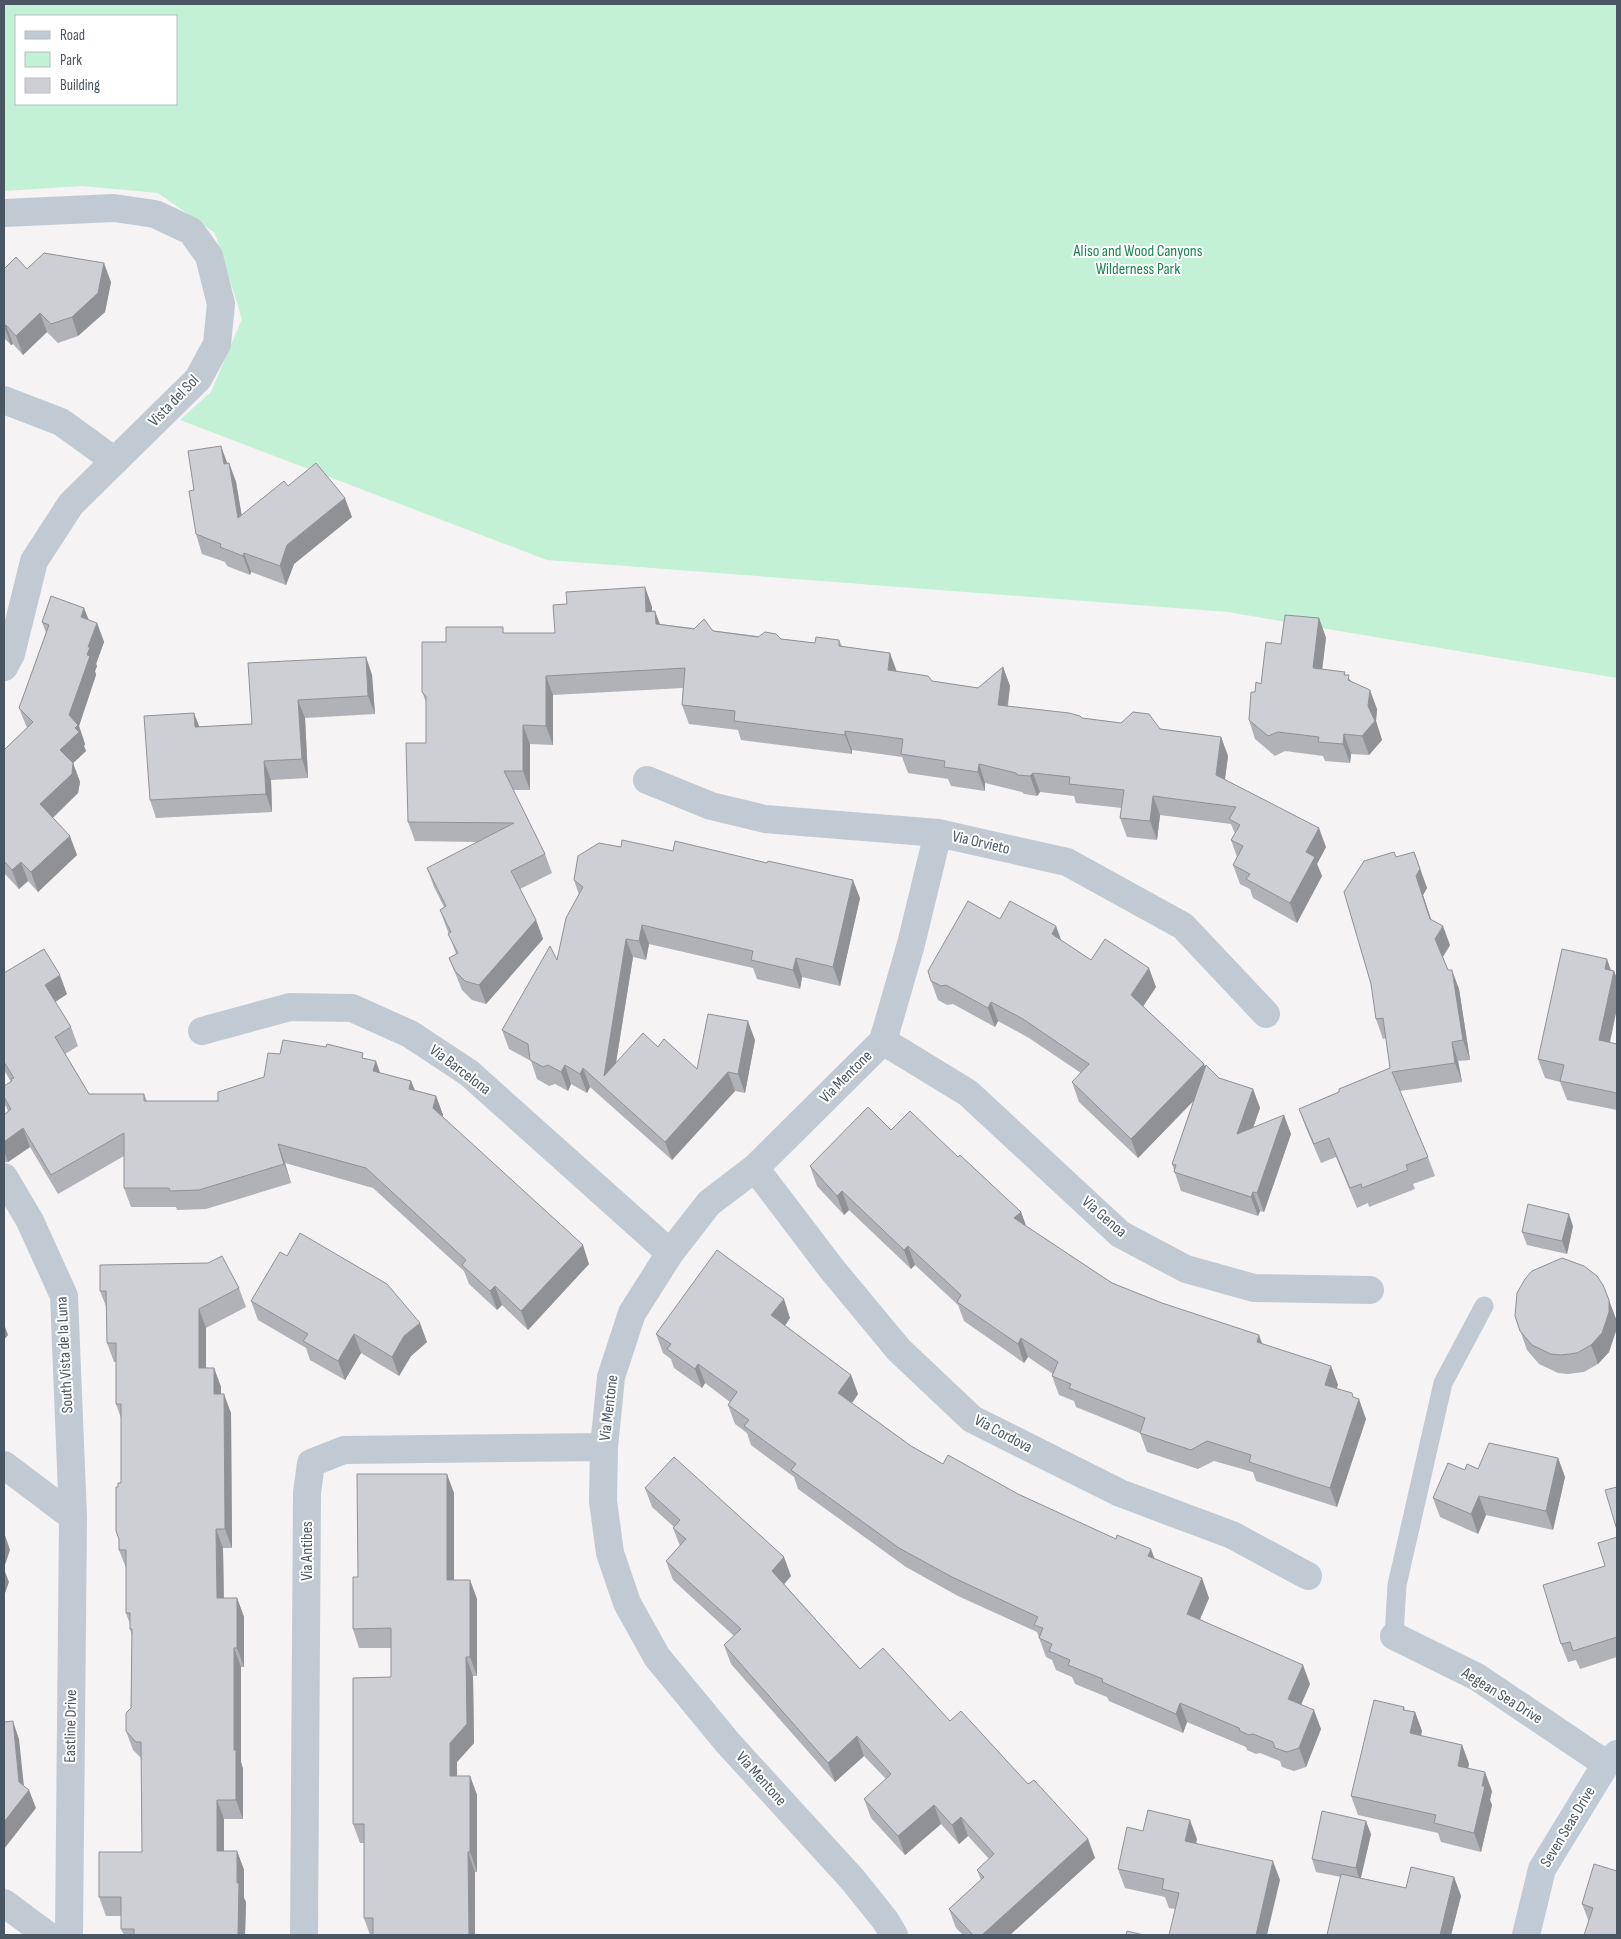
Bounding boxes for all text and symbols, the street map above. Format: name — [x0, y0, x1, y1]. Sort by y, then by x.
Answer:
legend — [15, 15, 178, 105]
text: Road — [60, 26, 85, 45]
text: Park — [60, 51, 82, 70]
text: Building — [60, 76, 100, 95]
park label: Aliso and Wood Canyons Wilderness Park — [1073, 242, 1203, 279]
street label: Vista del Sol — [145, 371, 203, 431]
street label: Via Orvieto — [950, 827, 1012, 859]
street label: Via Barcelona — [426, 1041, 494, 1099]
street label: Via Mentone — [816, 1047, 876, 1107]
street label: Via Genoa — [1078, 1192, 1130, 1242]
street label: South Vista de la Luna — [52, 1296, 78, 1414]
street label: Via Mentone — [596, 1374, 622, 1442]
street label: Via Cordova — [971, 1411, 1035, 1457]
street label: Via Antibes — [298, 1521, 317, 1581]
street label: Aegean Sea Drive — [1457, 1663, 1546, 1728]
street label: Eastline Drive — [61, 1689, 81, 1763]
street label: Via Mentone — [732, 1748, 790, 1810]
street label: Seven Seas Drive — [1536, 1783, 1600, 1871]

